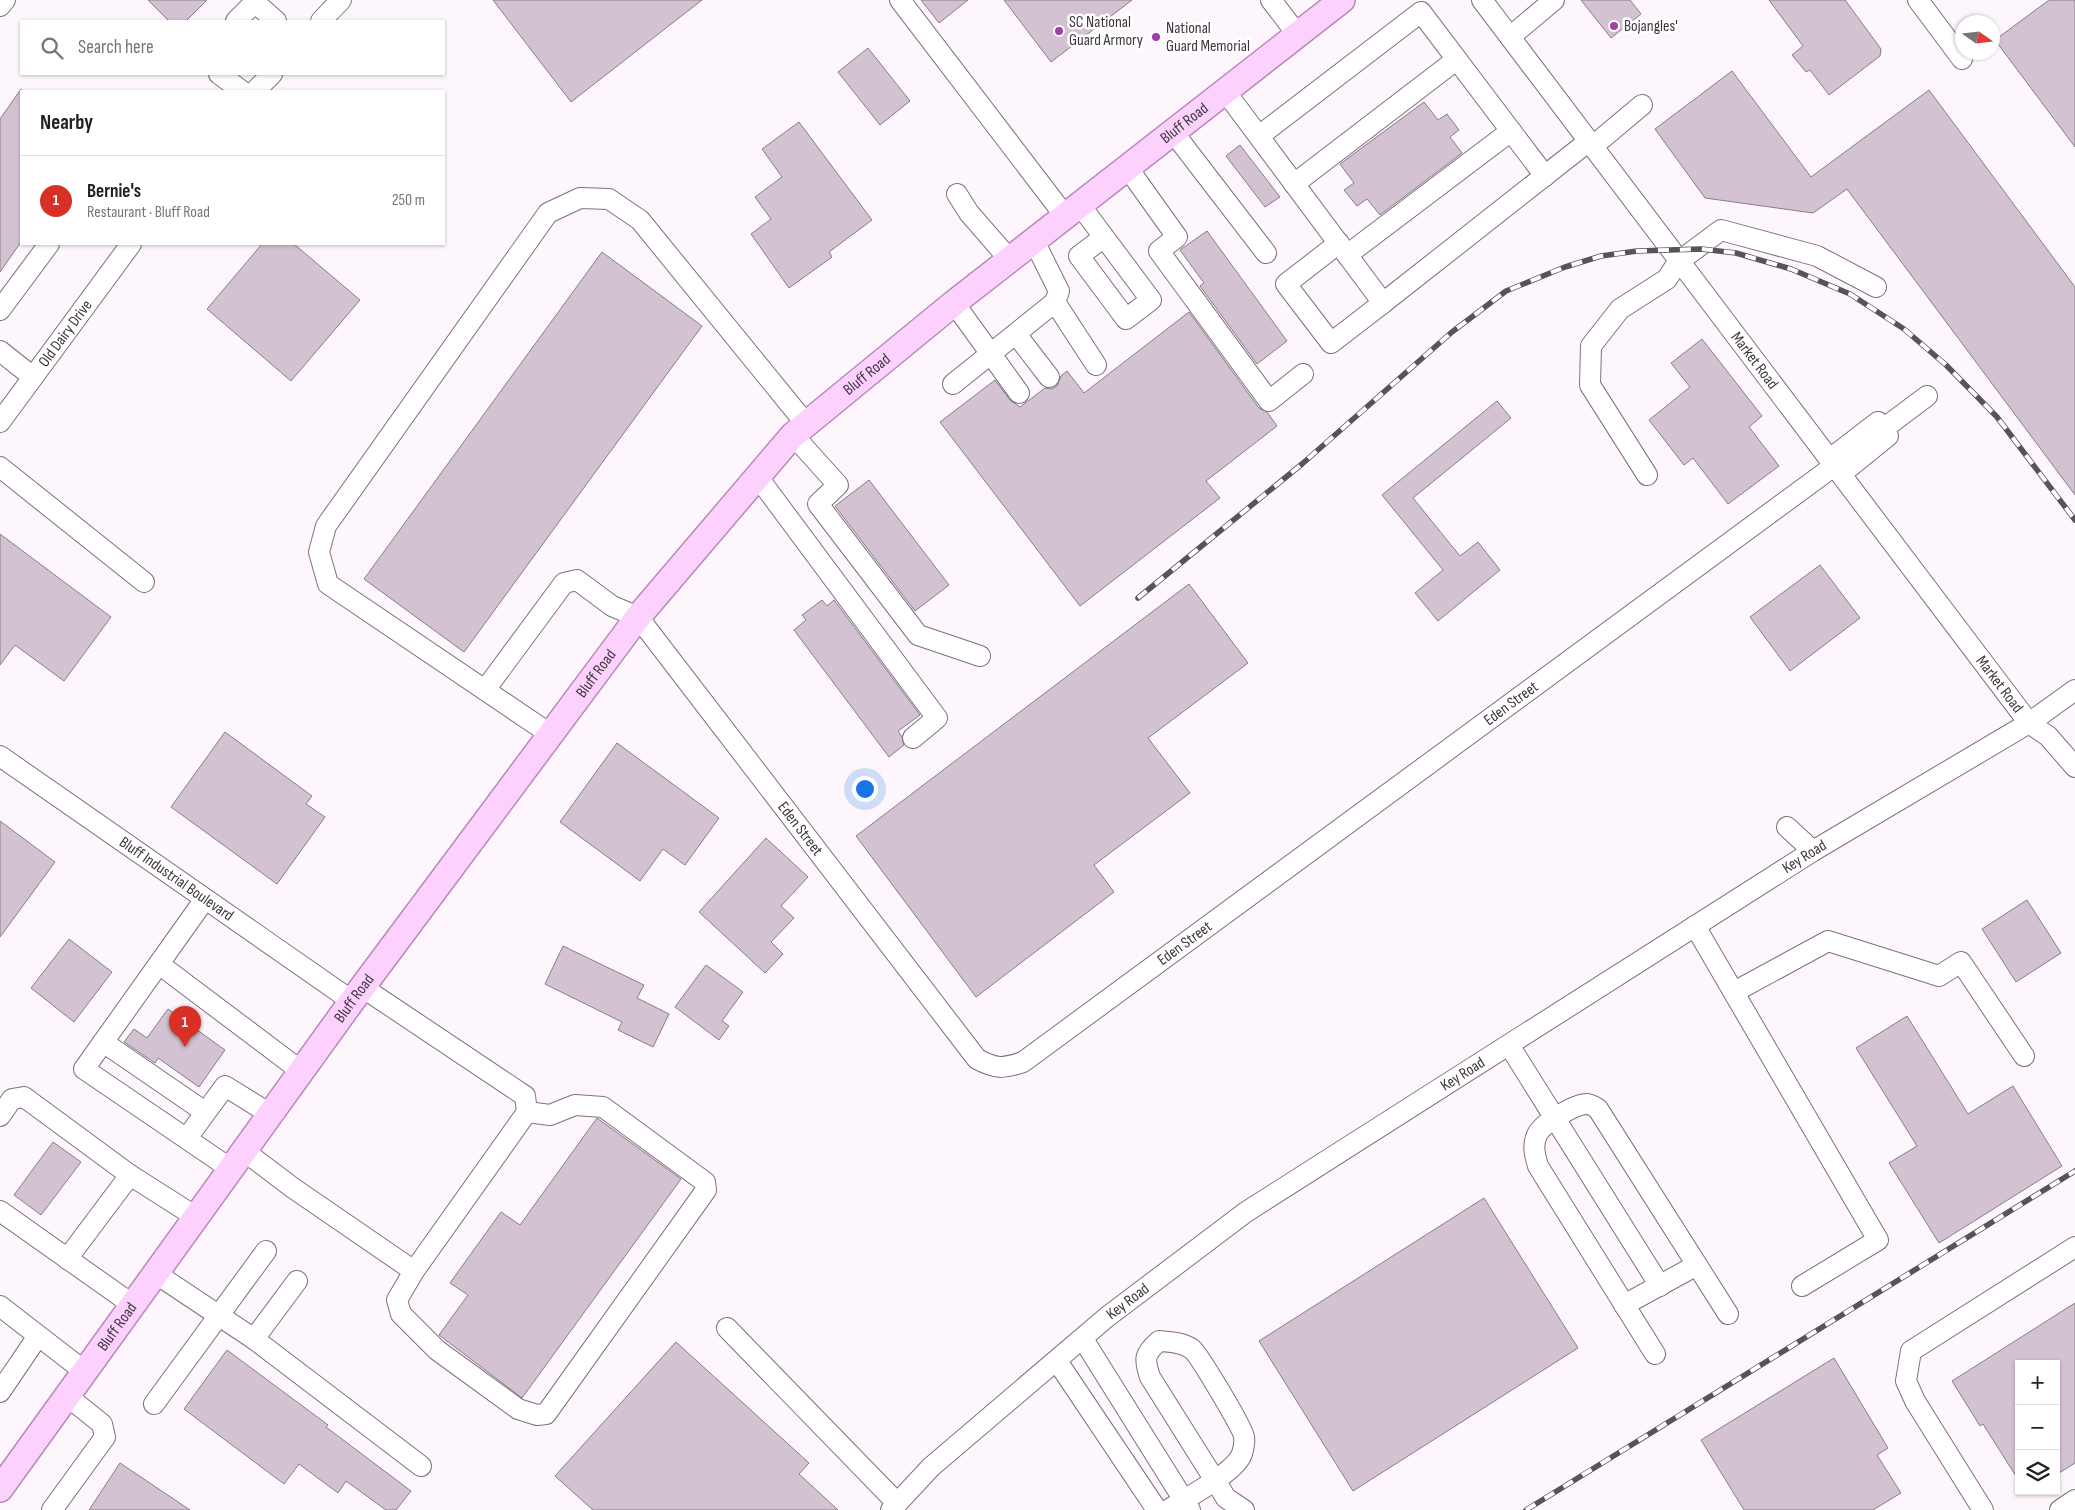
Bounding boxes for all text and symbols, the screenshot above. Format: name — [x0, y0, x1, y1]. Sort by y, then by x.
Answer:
place label: SC National Guard Armory — [1069, 13, 1143, 50]
north arrow — [1955, 15, 2000, 60]
place label: Bojangles' — [1624, 17, 1678, 36]
place label: National Guard Memorial — [1166, 19, 1250, 56]
search box — [20, 20, 445, 75]
marker: Bojangles' — [1608, 20, 1620, 32]
marker: SC National Guard Armory — [1053, 25, 1065, 37]
marker: National Guard Memorial — [1150, 31, 1162, 43]
icon: search — [38, 34, 66, 62]
text: Search here — [78, 36, 154, 59]
street label: Bluff Road — [1157, 99, 1212, 148]
text: Nearby — [40, 110, 93, 135]
text: Bernie's — [87, 180, 141, 203]
text: 1 — [53, 191, 59, 210]
text: 250 m — [392, 191, 425, 210]
text: Restaurant · Bluff Road — [87, 203, 210, 222]
street label: Old Dairy Drive — [34, 296, 96, 371]
street label: Market Road — [1727, 328, 1782, 393]
street label: Bluff Road — [839, 350, 894, 399]
street label: Bluff Road — [572, 646, 620, 701]
street label: Market Road — [1972, 652, 2027, 717]
street label: Eden Street — [1480, 677, 1542, 730]
your location — [852, 776, 878, 802]
street label: Eden Street — [774, 798, 827, 860]
street label: Bluff Industrial Boulevard — [116, 832, 237, 925]
street label: Key Road — [1779, 836, 1830, 878]
street label: Eden Street — [1154, 917, 1216, 969]
street label: Bluff Road — [330, 971, 378, 1026]
pin: 1 — [169, 1006, 201, 1047]
street label: Key Road — [1437, 1053, 1488, 1095]
street label: Key Road — [1103, 1279, 1153, 1324]
street label: Bluff Road — [93, 1299, 141, 1355]
map controls — [2015, 1360, 2060, 1495]
button: + — [2015, 1360, 2060, 1405]
button: − — [2015, 1405, 2060, 1450]
button: layers — [2015, 1450, 2060, 1495]

